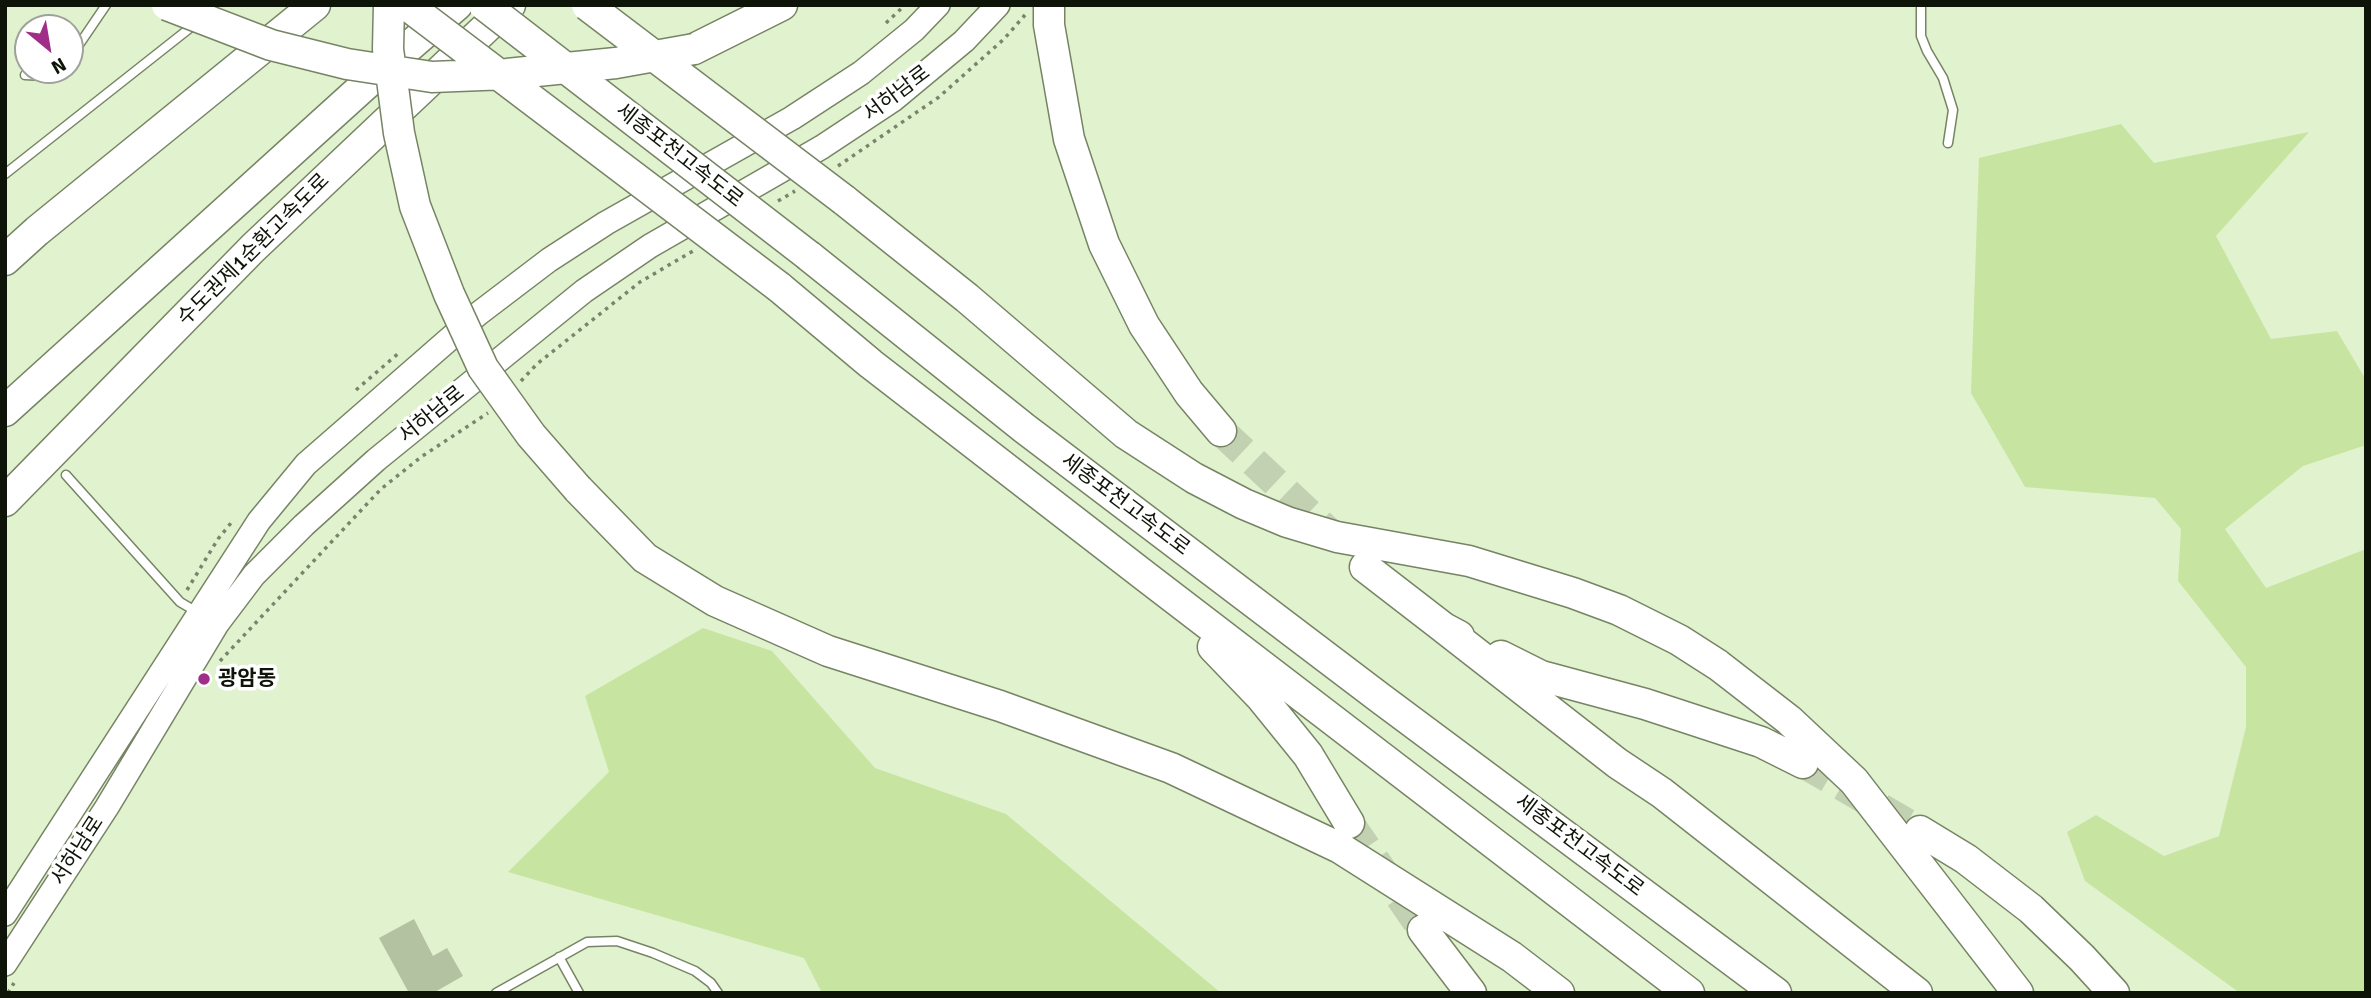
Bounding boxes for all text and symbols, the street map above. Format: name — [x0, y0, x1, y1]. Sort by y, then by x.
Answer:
north arrow — [14, 14, 84, 84]
text: N — [47, 52, 70, 79]
street label: 서하남로 — [859, 61, 935, 127]
street label: 세종포천고속도로 — [610, 98, 748, 214]
street label: 수도권제1순환고속도로 — [173, 169, 335, 331]
street label: 서하남로 — [394, 381, 470, 449]
street label: 세종포천고속도로 — [1056, 448, 1194, 562]
place label: 광암동 — [218, 666, 276, 692]
marker: 광암동 — [196, 671, 212, 687]
street label: 세종포천고속도로 — [1510, 789, 1648, 903]
street label: 서하남로 — [46, 812, 110, 890]

